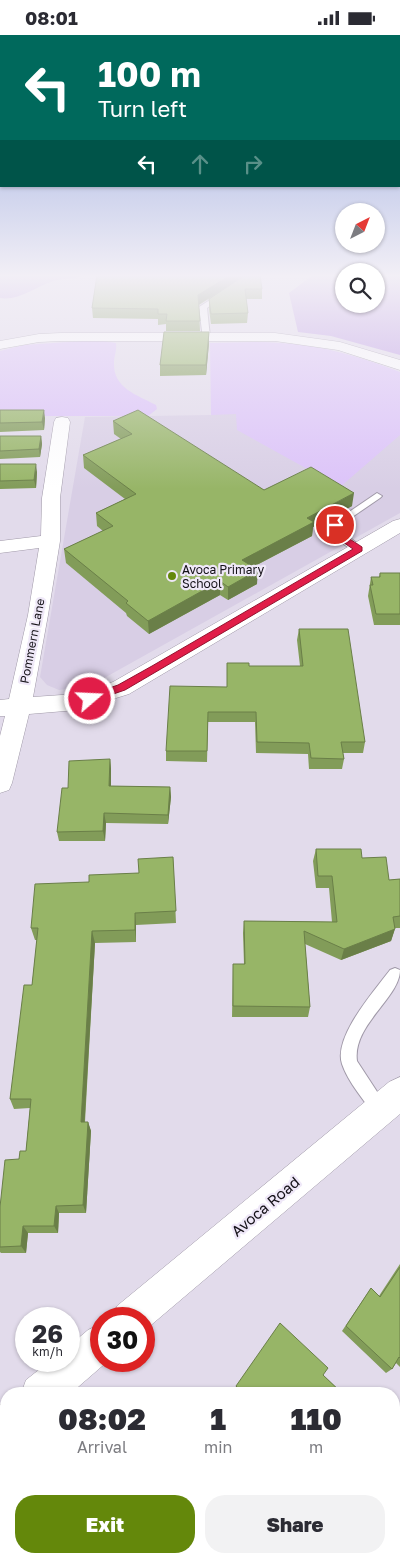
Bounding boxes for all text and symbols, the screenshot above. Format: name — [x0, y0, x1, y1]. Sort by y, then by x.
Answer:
text: 08:01 — [25, 6, 78, 29]
text: 100 m — [98, 53, 201, 95]
icon: left — [15, 55, 80, 120]
text: Turn left — [98, 95, 187, 122]
icon: left — [133, 150, 161, 178]
icon: ahead — [186, 150, 214, 178]
icon: right — [239, 150, 267, 178]
north arrow — [335, 203, 385, 253]
map controls — [335, 203, 385, 313]
button: search — [335, 263, 385, 313]
pin — [314, 504, 356, 546]
icon: arrive — [321, 511, 349, 539]
place label: Avoca Primary School — [182, 562, 265, 591]
marker: Avoca Primary School — [166, 570, 178, 582]
street label: Pommern Lane — [16, 597, 48, 685]
position arrow — [63, 672, 115, 724]
street label: Avoca Road — [227, 1172, 303, 1240]
speed limit sign: 30 — [90, 1307, 155, 1372]
text: 26 — [32, 1318, 63, 1349]
text: km/h — [32, 1344, 63, 1359]
text: 08:02 — [58, 1401, 146, 1437]
text: 1 — [210, 1401, 226, 1437]
text: 110 — [290, 1401, 342, 1437]
text: Arrival — [77, 1437, 127, 1457]
text: min — [204, 1437, 232, 1457]
text: m — [309, 1437, 323, 1457]
button: Exit — [15, 1495, 195, 1553]
button: Share — [205, 1495, 385, 1553]

